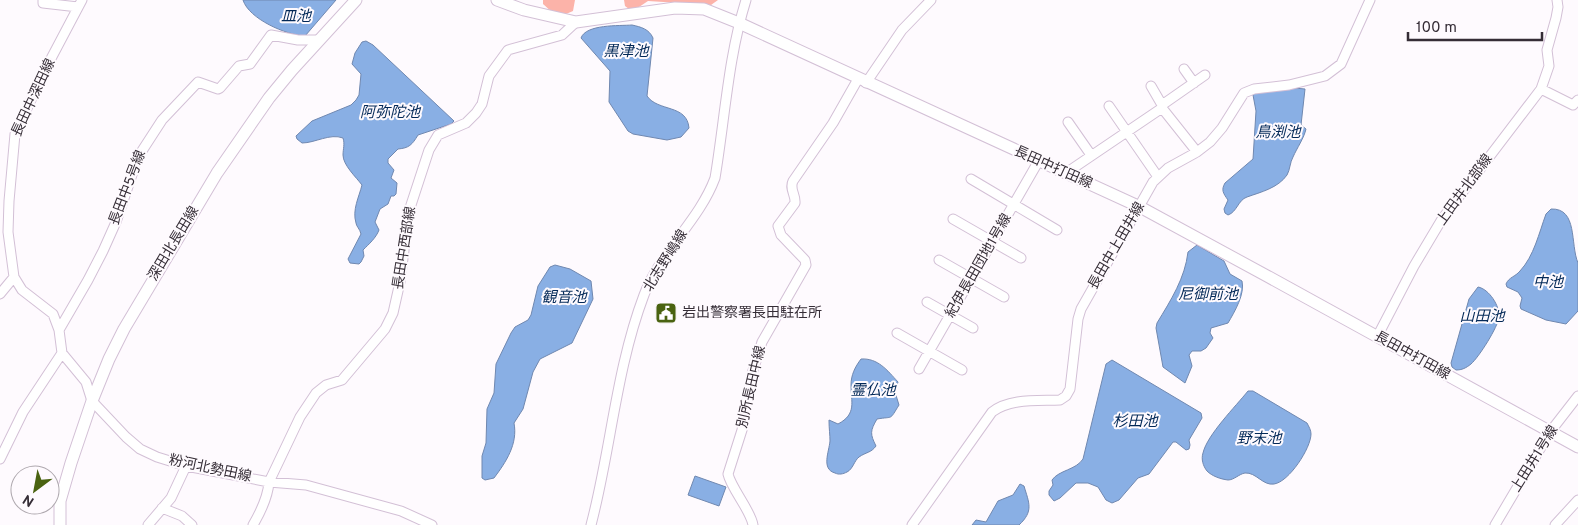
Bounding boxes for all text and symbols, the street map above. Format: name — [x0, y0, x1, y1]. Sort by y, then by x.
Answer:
water label: 皿池 — [281, 8, 313, 27]
scale bar — [1408, 10, 1542, 42]
text: 100 m — [1416, 19, 1457, 38]
water label: 黒津池 — [603, 43, 650, 62]
street label: 長田中深田線 — [9, 56, 59, 140]
water label: 阿弥陀池 — [360, 104, 422, 123]
water label: 鳥渕池 — [1255, 124, 1302, 143]
street label: 長田中打田線 — [1011, 143, 1095, 193]
street label: 長田中5号線 — [106, 148, 150, 228]
street label: 上田井北部線 — [1433, 150, 1497, 229]
street label: 長田中上田井線 — [1084, 199, 1149, 293]
street label: 深田北長田線 — [144, 203, 203, 284]
street label: 長田中西部線 — [390, 205, 420, 291]
street label: 紀伊長田団地1号線 — [942, 211, 1016, 321]
street label: 北志野嶋線 — [639, 226, 692, 295]
water label: 中池 — [1533, 274, 1565, 293]
water label: 尼御前池 — [1178, 286, 1240, 305]
water label: 観音池 — [541, 289, 588, 308]
public building icon: 岩出警察署長田駐在所 — [654, 301, 678, 325]
place label: 岩出警察署長田駐在所 — [682, 305, 822, 322]
water label: 山田池 — [1459, 308, 1506, 327]
street label: 長田中打田線 — [1371, 328, 1453, 384]
street label: 別所長田中線 — [734, 344, 770, 430]
water label: 霊仏池 — [850, 382, 897, 401]
water label: 杉田池 — [1112, 413, 1159, 432]
street label: 上田井1号線 — [1507, 422, 1562, 495]
water label: 野末池 — [1236, 430, 1283, 449]
street label: 粉河北勢田線 — [167, 451, 253, 486]
north arrow — [10, 465, 60, 515]
text: N — [20, 490, 38, 510]

